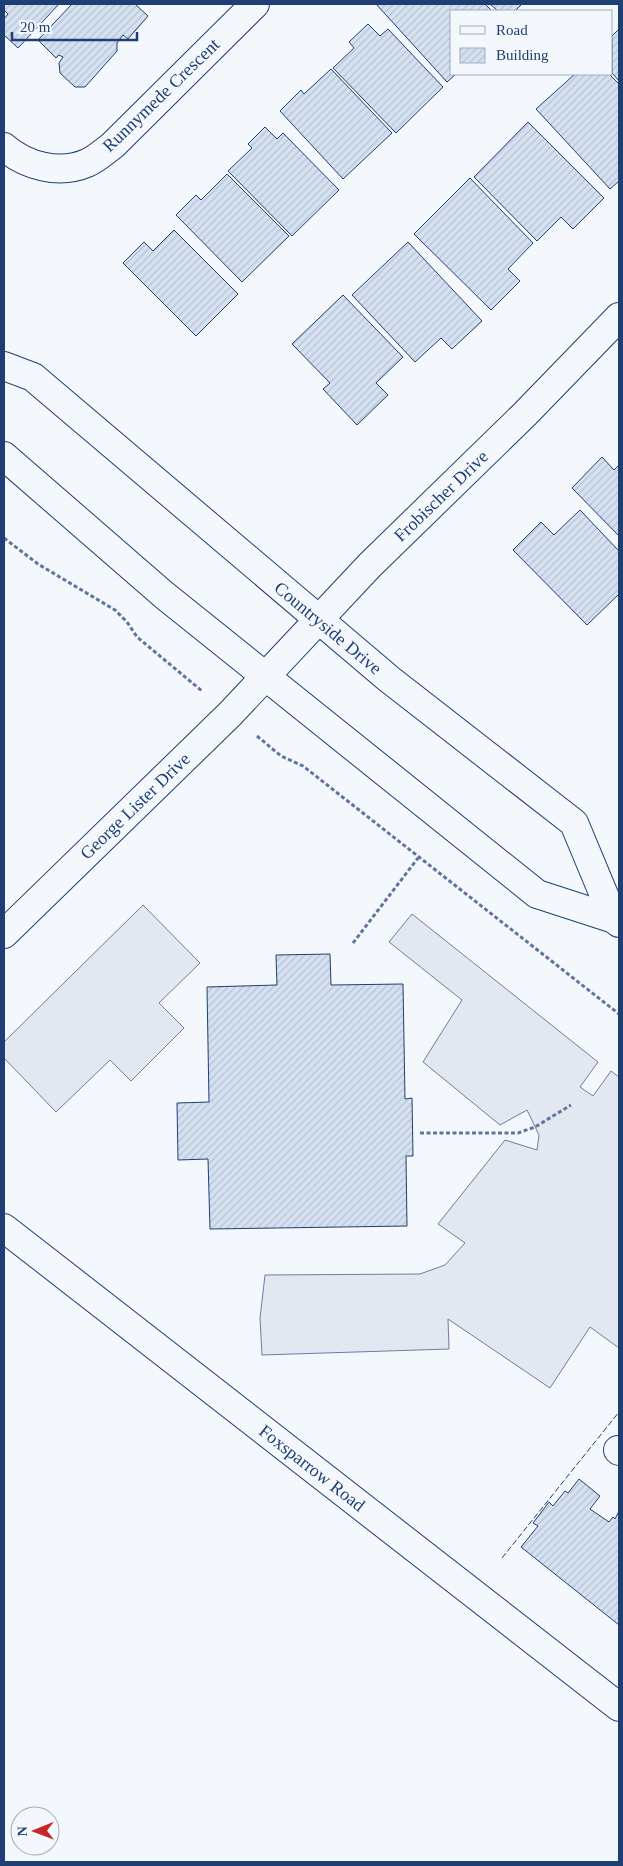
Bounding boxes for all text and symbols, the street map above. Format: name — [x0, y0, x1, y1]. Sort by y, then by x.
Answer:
scale bar — [12, 10, 138, 42]
legend — [450, 10, 613, 75]
text: 20 m — [20, 19, 51, 35]
text: Road — [496, 22, 528, 38]
street label: Runnymede Crescent — [98, 34, 224, 156]
text: Building — [496, 47, 549, 63]
street label: Frobischer Drive — [390, 446, 492, 546]
street label: Countryside Drive — [270, 577, 386, 679]
street label: George Lister Drive — [76, 749, 194, 863]
street label: Foxsparrow Road — [255, 1421, 369, 1515]
north arrow — [10, 1806, 60, 1856]
text: N — [15, 1826, 30, 1836]

